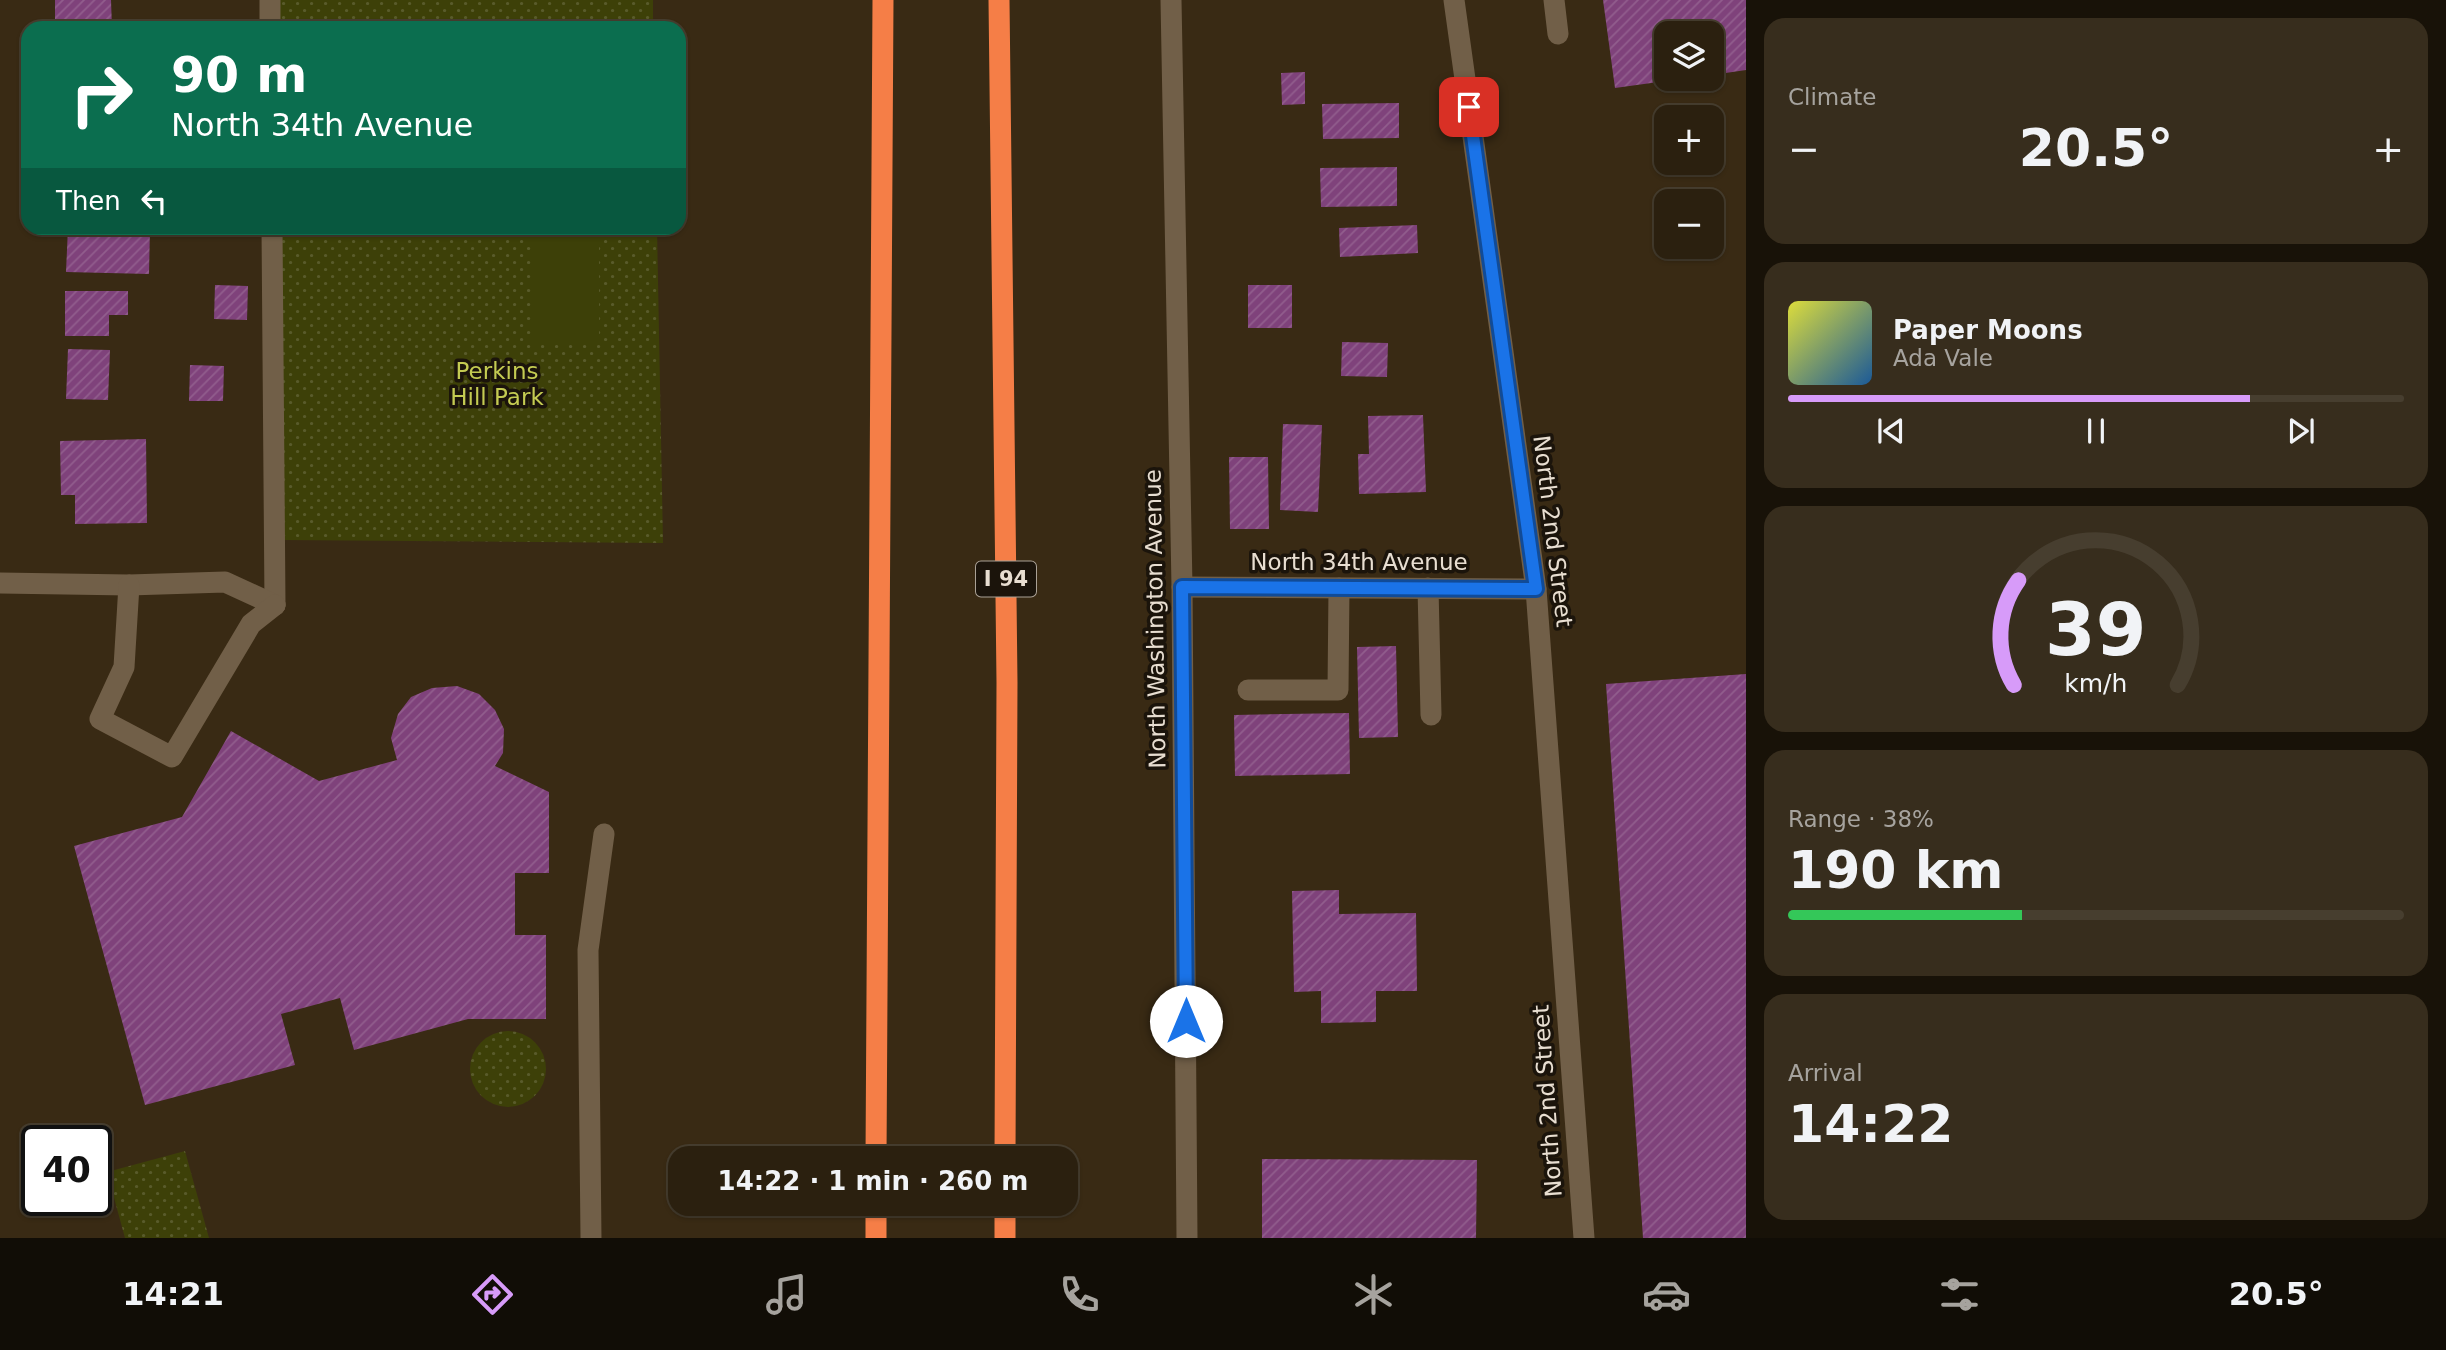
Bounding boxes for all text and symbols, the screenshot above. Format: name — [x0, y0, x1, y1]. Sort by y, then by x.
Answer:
map controls — [1654, 21, 1724, 259]
button: layers — [1654, 21, 1724, 91]
text: 90 m — [171, 47, 307, 104]
icon: right — [56, 49, 147, 140]
pin — [1439, 77, 1499, 137]
text: Climate — [1788, 84, 1877, 110]
icon: arrive — [1450, 88, 1488, 126]
button: + — [1654, 105, 1724, 175]
text: North 34th Avenue — [171, 106, 473, 144]
text: 20.5° — [2019, 118, 2173, 178]
text: − — [1788, 127, 1820, 171]
text: + — [2372, 127, 2404, 171]
icon: left — [135, 182, 173, 220]
text: Then — [56, 186, 121, 216]
button: − — [1654, 189, 1724, 259]
text: Paper Moons — [1893, 315, 2083, 345]
text: Ada Vale — [1893, 345, 1993, 371]
park label: Perkins Hill Park — [450, 358, 544, 410]
icon: previous — [1872, 412, 1910, 450]
icon: pause — [2077, 412, 2115, 450]
icon: next — [2282, 412, 2320, 450]
street label: North 2nd Street — [1528, 434, 1578, 628]
street label: North Washington Avenue — [1139, 469, 1171, 769]
street label: North 34th Avenue — [1250, 549, 1468, 575]
road number: I 94 — [976, 562, 1036, 596]
text: 39 — [2045, 587, 2147, 672]
text: km/h — [2064, 669, 2128, 698]
text: Range · 38% — [1788, 806, 1934, 832]
text: 190 km — [1788, 840, 2003, 900]
position arrow — [1149, 984, 1223, 1058]
street label: North 2nd Street — [1527, 1004, 1567, 1198]
text: Arrival — [1788, 1060, 1863, 1086]
text: 14:22 — [1788, 1094, 1954, 1154]
speed limit sign: 40 — [21, 1125, 112, 1216]
text: 14:22 · 1 min · 260 m — [718, 1166, 1028, 1196]
icon: directions — [468, 1270, 517, 1319]
icon: music — [762, 1270, 811, 1319]
icon: phone — [1055, 1270, 1104, 1319]
icon: climate — [1349, 1270, 1398, 1319]
icon: car — [1642, 1270, 1691, 1319]
icon: filters — [1935, 1270, 1984, 1319]
text: 14:21 — [122, 1275, 224, 1313]
text: 20.5° — [2229, 1275, 2324, 1313]

